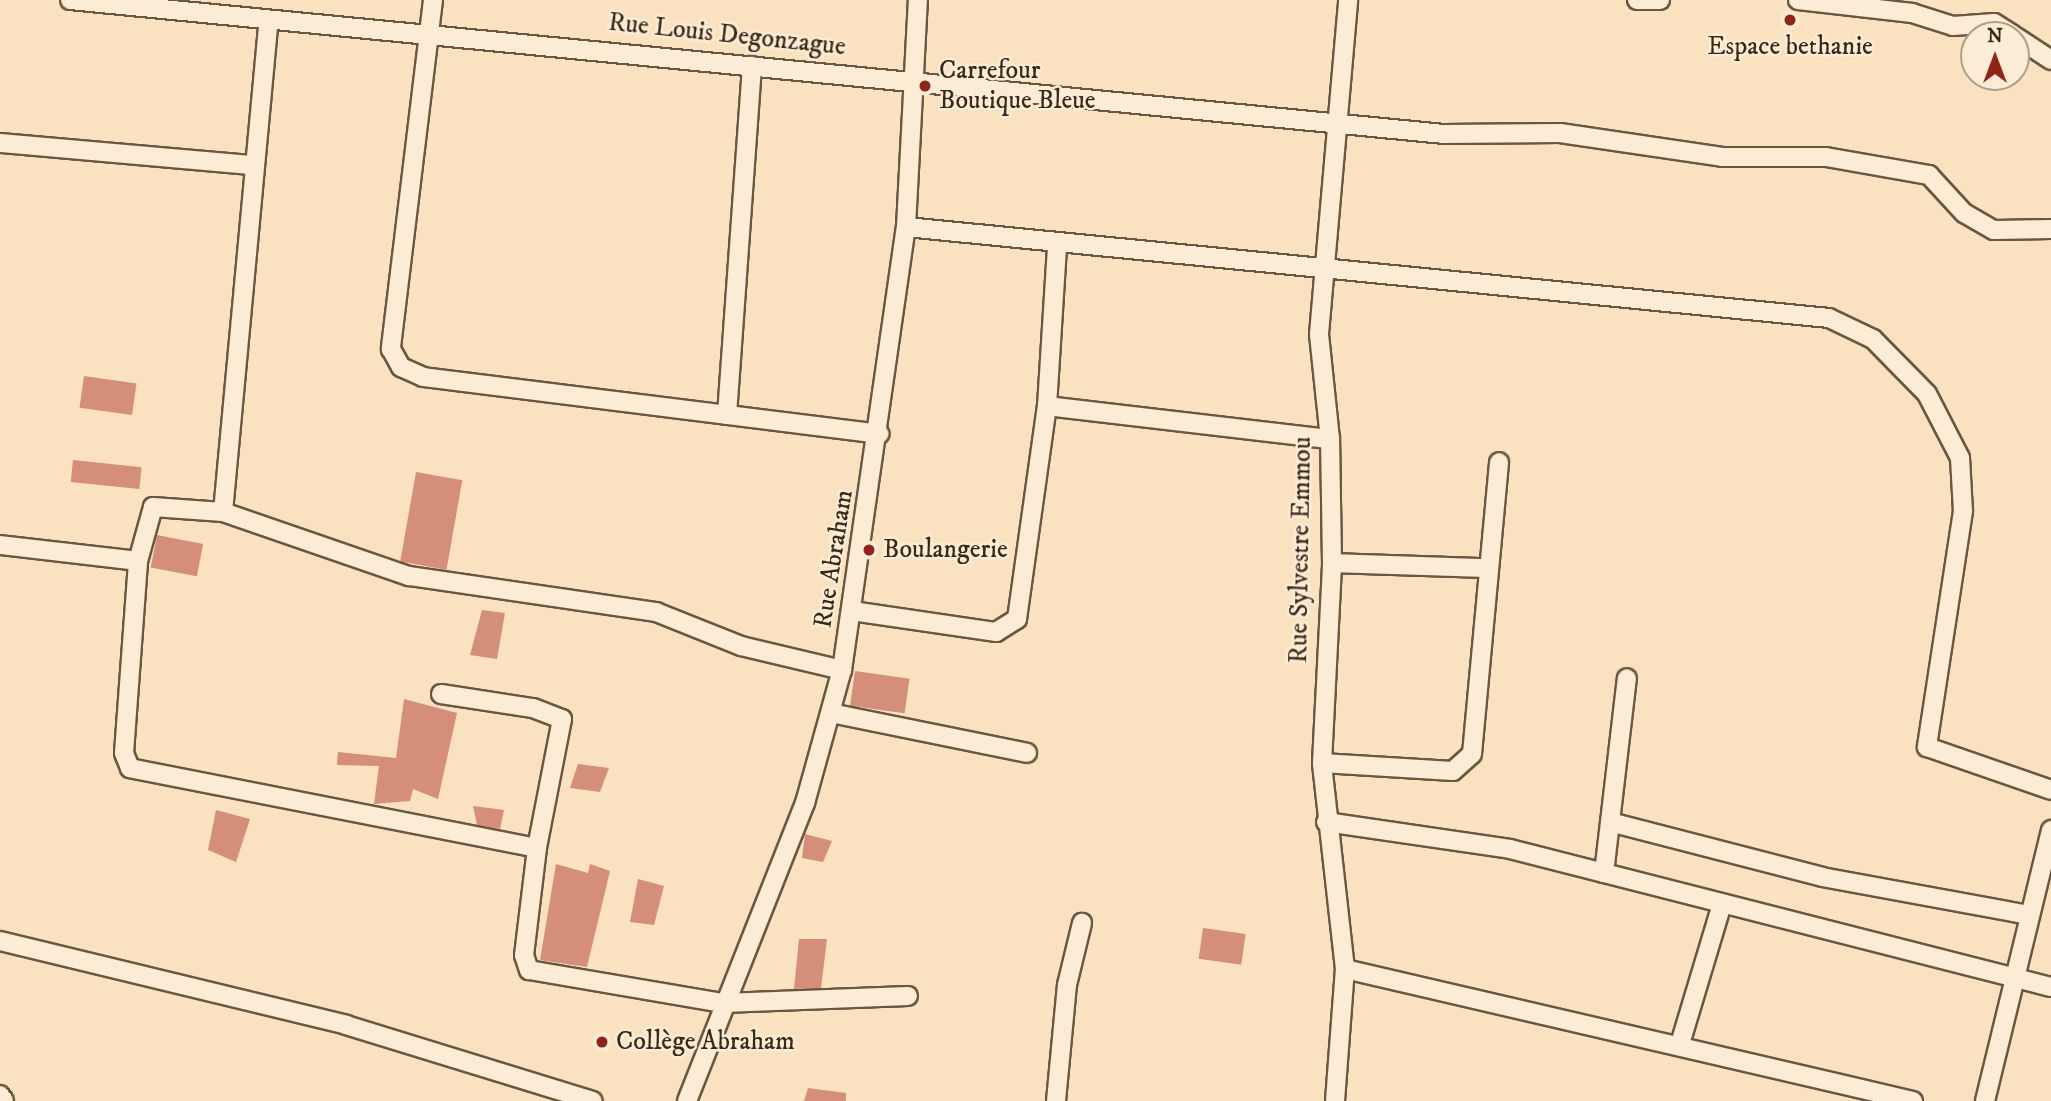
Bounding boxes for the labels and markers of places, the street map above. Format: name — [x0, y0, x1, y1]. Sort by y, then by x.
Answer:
marker: Espace bethanie — [1782, 12, 1798, 28]
place label: Espace bethanie — [1707, 31, 1873, 63]
place label: Carrefour Boutique Bleue — [939, 55, 1096, 116]
marker: Carrefour Boutique Bleue — [917, 78, 933, 94]
place label: Boulangerie — [883, 534, 1008, 566]
marker: Boulangerie — [861, 542, 877, 558]
place label: Collège Abraham — [616, 1026, 795, 1058]
marker: Collège Abraham — [594, 1034, 610, 1050]

